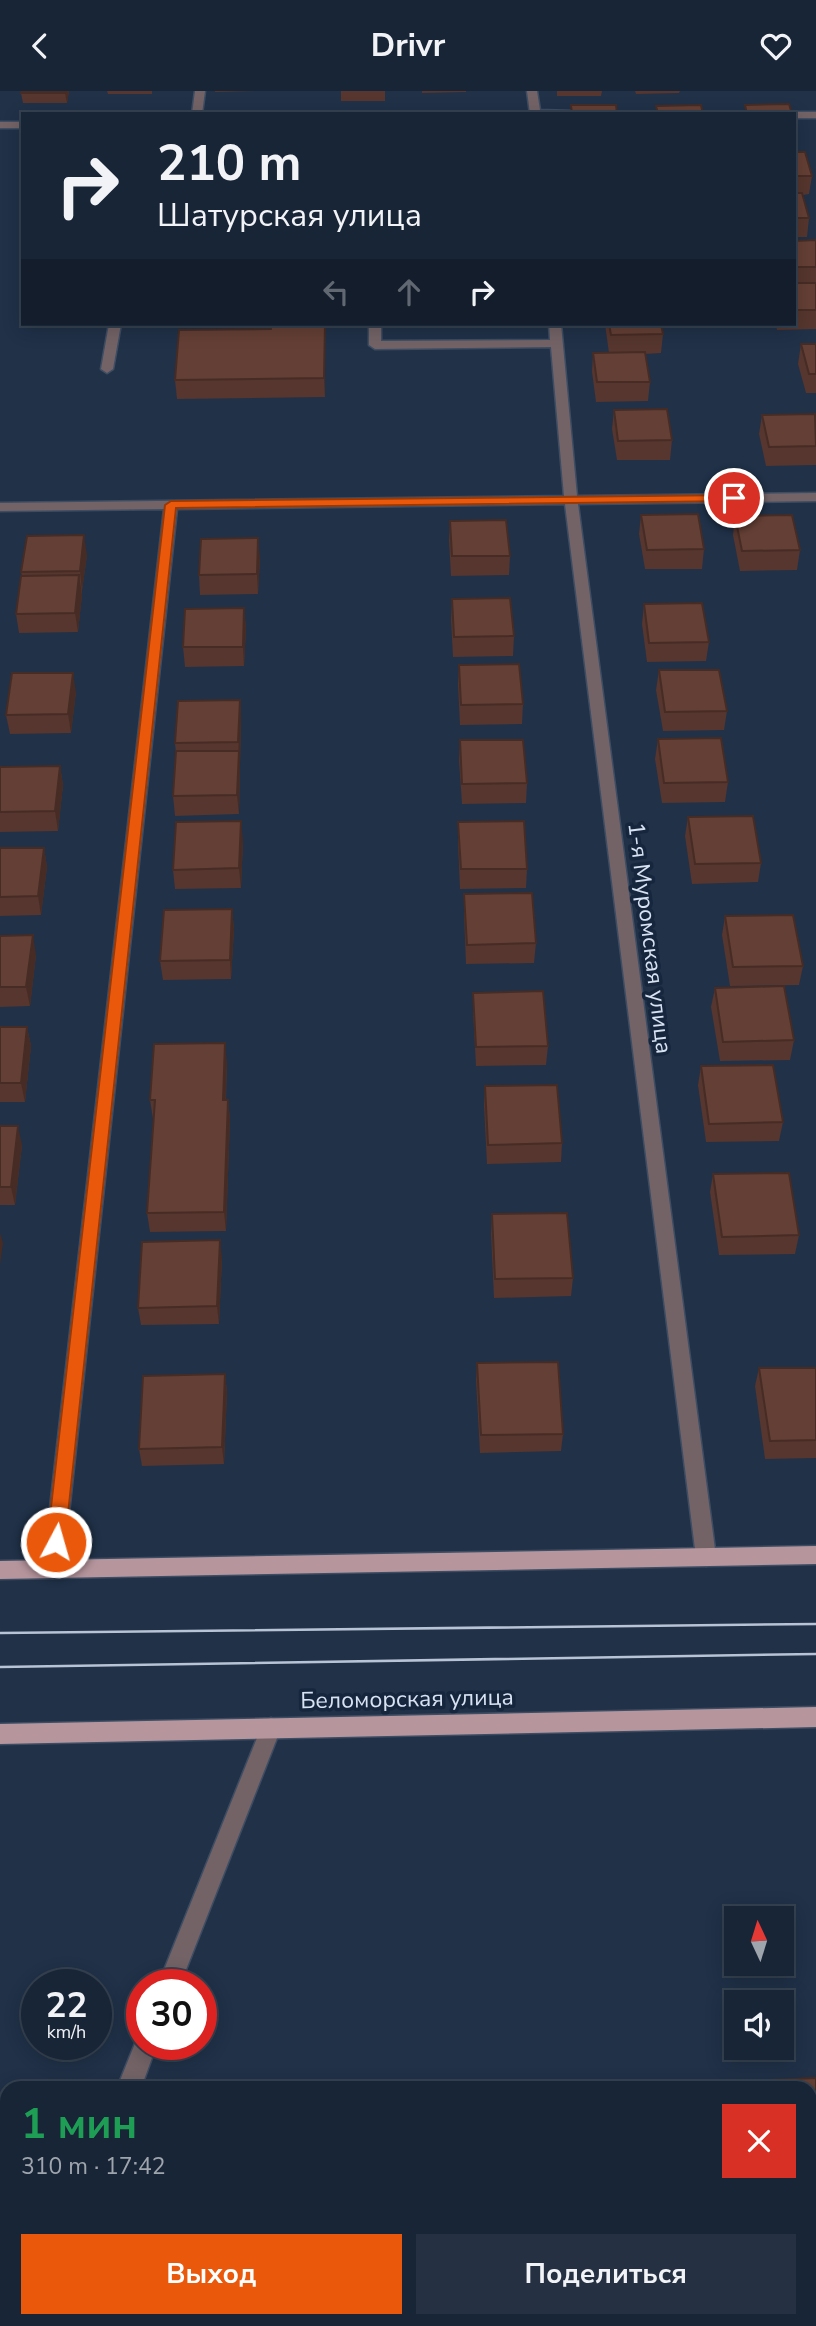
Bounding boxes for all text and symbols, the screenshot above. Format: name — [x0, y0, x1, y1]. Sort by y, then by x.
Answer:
text: Drivr — [371, 24, 445, 67]
icon: back — [21, 27, 59, 65]
icon: heart — [757, 27, 795, 65]
text: 210 m — [157, 130, 301, 197]
icon: right — [42, 140, 133, 231]
text: Шатурская улица — [157, 194, 422, 237]
icon: left — [317, 273, 355, 311]
icon: ahead — [390, 273, 428, 311]
icon: right — [463, 273, 501, 311]
pin — [704, 468, 764, 528]
icon: arrive — [715, 479, 753, 517]
street label: 1-я Муромская улица — [620, 820, 680, 1056]
position arrow — [19, 1505, 93, 1579]
street label: Беломорская улица — [300, 1682, 514, 1716]
north arrow — [724, 1906, 794, 1976]
map controls — [724, 1906, 794, 2060]
speed limit sign: 30 — [126, 1969, 217, 2060]
text: 22 — [45, 1982, 88, 2029]
button: sound — [724, 1990, 794, 2060]
text: km/h — [47, 2020, 86, 2044]
text: 1 мин — [21, 2096, 137, 2153]
button: close — [722, 2104, 796, 2178]
text: 310 m · 17:42 — [21, 2151, 166, 2182]
button: Выход — [21, 2234, 402, 2314]
button: Поделиться — [416, 2234, 796, 2314]

